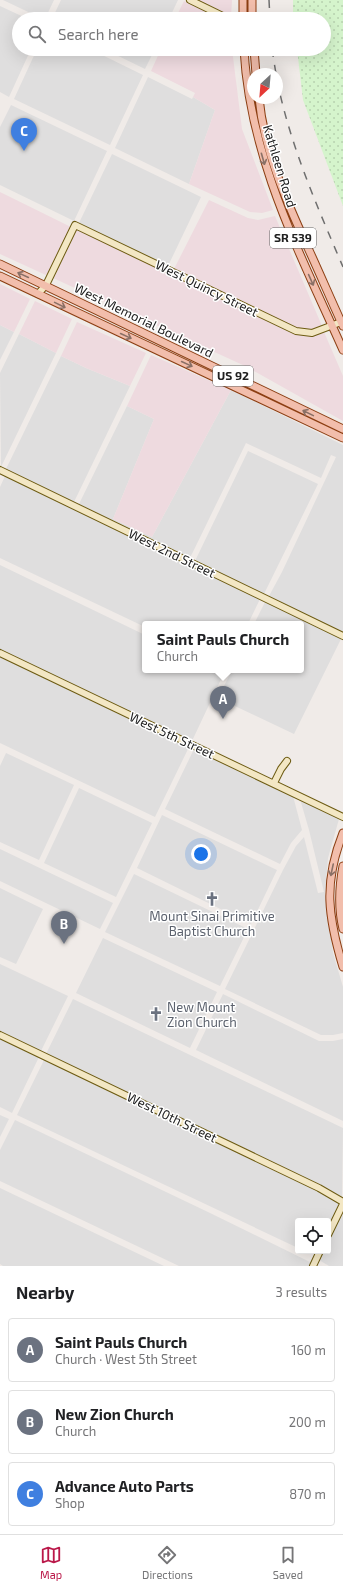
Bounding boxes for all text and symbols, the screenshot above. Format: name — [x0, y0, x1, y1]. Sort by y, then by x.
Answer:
search box — [12, 12, 331, 56]
icon: search — [26, 23, 48, 45]
text: Search here — [58, 25, 139, 43]
north arrow — [247, 68, 283, 104]
pin: C — [11, 118, 37, 151]
street label: Kathleen Road — [260, 123, 300, 209]
one-way arrow — [260, 152, 267, 165]
road number: SR 539 — [270, 228, 316, 248]
street label: West Quincy Street — [153, 256, 261, 320]
one-way arrow — [17, 271, 29, 278]
one-way arrow — [308, 273, 316, 285]
street label: West Memorial Boulevard — [72, 279, 216, 361]
one-way arrow — [54, 302, 66, 309]
one-way arrow — [120, 333, 132, 340]
one-way arrow — [180, 361, 192, 368]
road number: US 92 — [213, 366, 253, 386]
one-way arrow — [302, 409, 314, 416]
street label: West 2nd Street — [126, 525, 218, 581]
popup — [142, 621, 304, 673]
text: Saint Pauls Church — [157, 630, 289, 648]
text: Church — [157, 648, 198, 664]
pin: A — [210, 686, 236, 719]
street label: West 5th Street — [127, 708, 217, 762]
your location — [191, 844, 211, 864]
one-way arrow — [328, 863, 336, 876]
church icon: Mount Sinai Primitive Baptist Church — [204, 891, 220, 907]
place label: Mount Sinai Primitive Baptist Church — [149, 908, 275, 939]
pin: B — [51, 911, 77, 944]
place label: New Mount Zion Church — [167, 999, 237, 1030]
church icon: New Mount Zion Church — [148, 1006, 164, 1022]
street label: West 10th Street — [124, 1088, 220, 1146]
map controls — [295, 1218, 331, 1254]
button: locate — [295, 1218, 331, 1254]
text: Nearby — [16, 1282, 74, 1302]
text: 3 results — [276, 1284, 327, 1300]
text: Saint Pauls Church — [55, 1333, 187, 1351]
text: A — [26, 1342, 34, 1358]
text: 160 m — [291, 1342, 326, 1358]
text: Church · West 5th Street — [55, 1351, 197, 1367]
text: New Zion Church — [55, 1405, 174, 1423]
text: B — [26, 1414, 34, 1430]
text: 200 m — [289, 1414, 326, 1430]
text: Church — [55, 1423, 96, 1439]
text: Advance Auto Parts — [55, 1477, 194, 1495]
text: C — [26, 1486, 34, 1502]
text: 870 m — [289, 1486, 326, 1502]
text: Shop — [55, 1495, 85, 1511]
tab: Map — [40, 1544, 62, 1581]
tab: Directions — [142, 1544, 193, 1581]
tab: Saved — [273, 1544, 303, 1581]

